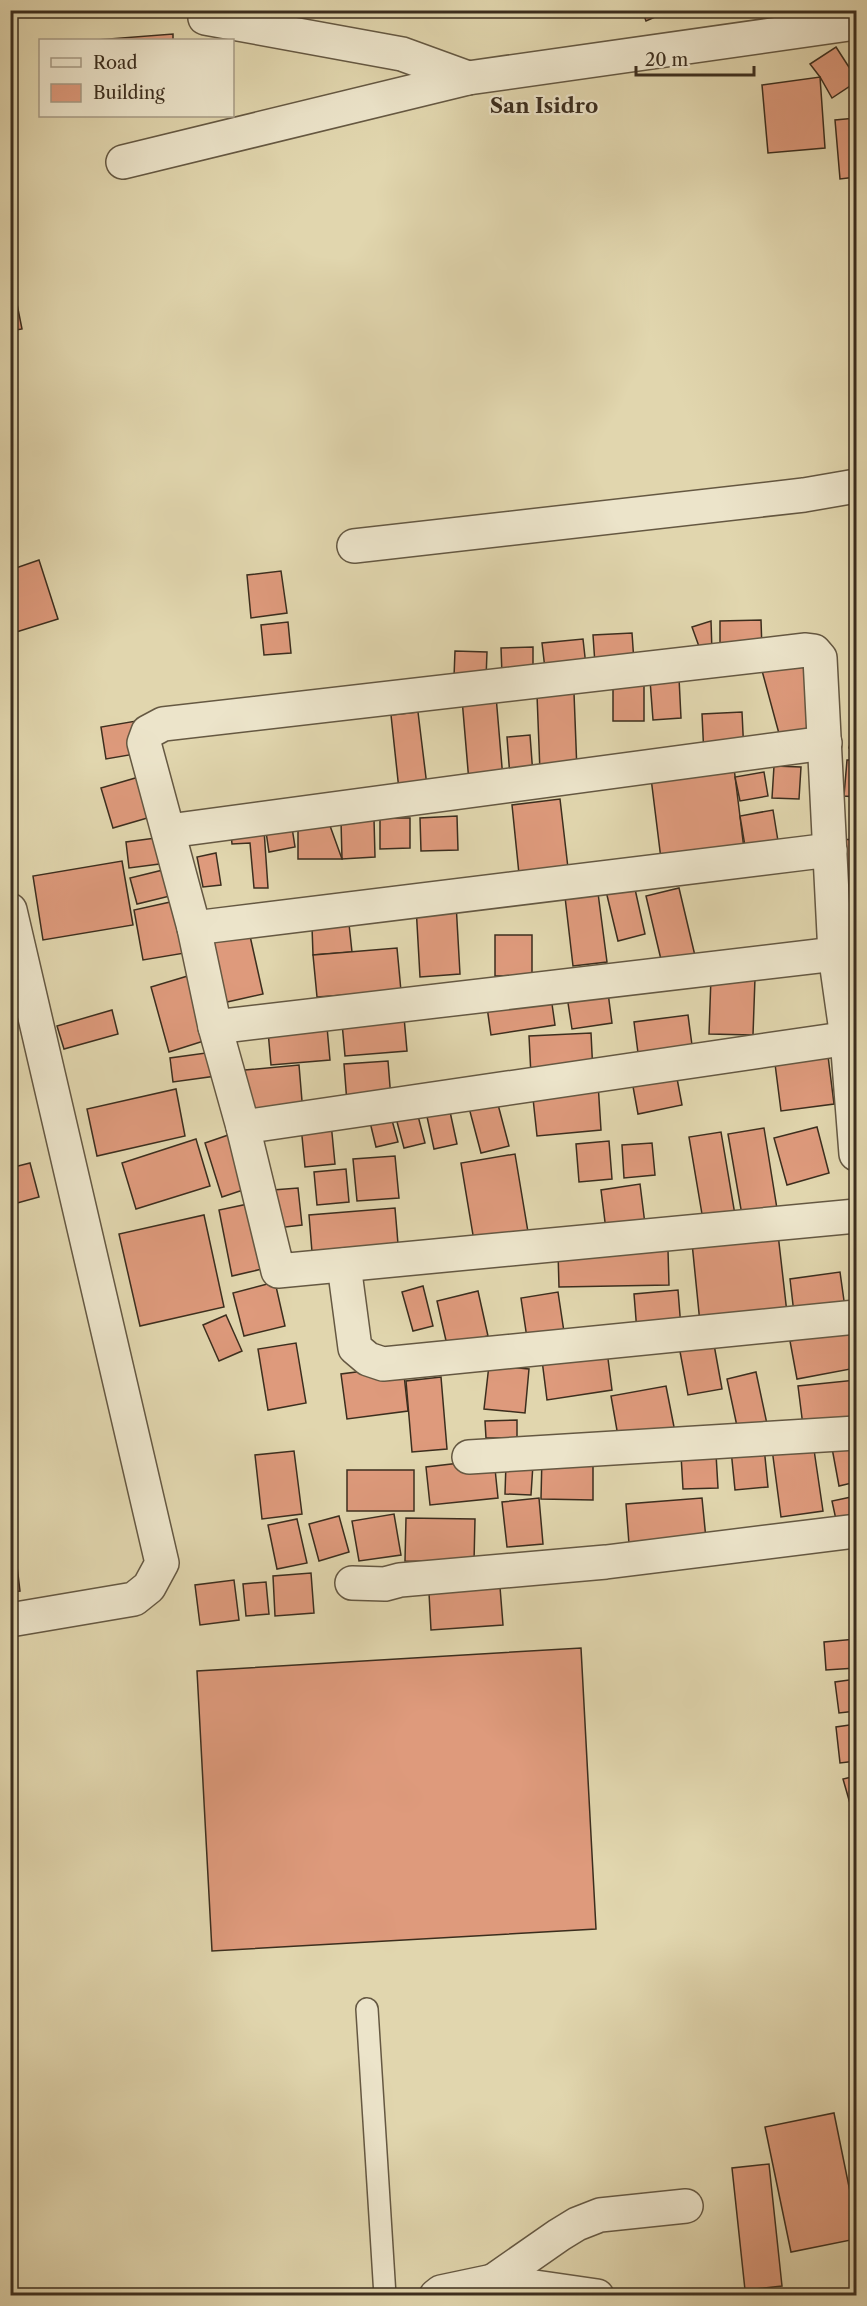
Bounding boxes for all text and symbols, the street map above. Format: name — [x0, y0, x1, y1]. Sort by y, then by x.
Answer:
legend — [39, 39, 234, 117]
scale bar — [636, 39, 754, 77]
text: 20 m — [645, 49, 689, 71]
text: Road — [93, 52, 138, 74]
text: Building — [93, 82, 165, 104]
district label: San Isidro — [490, 93, 598, 118]

